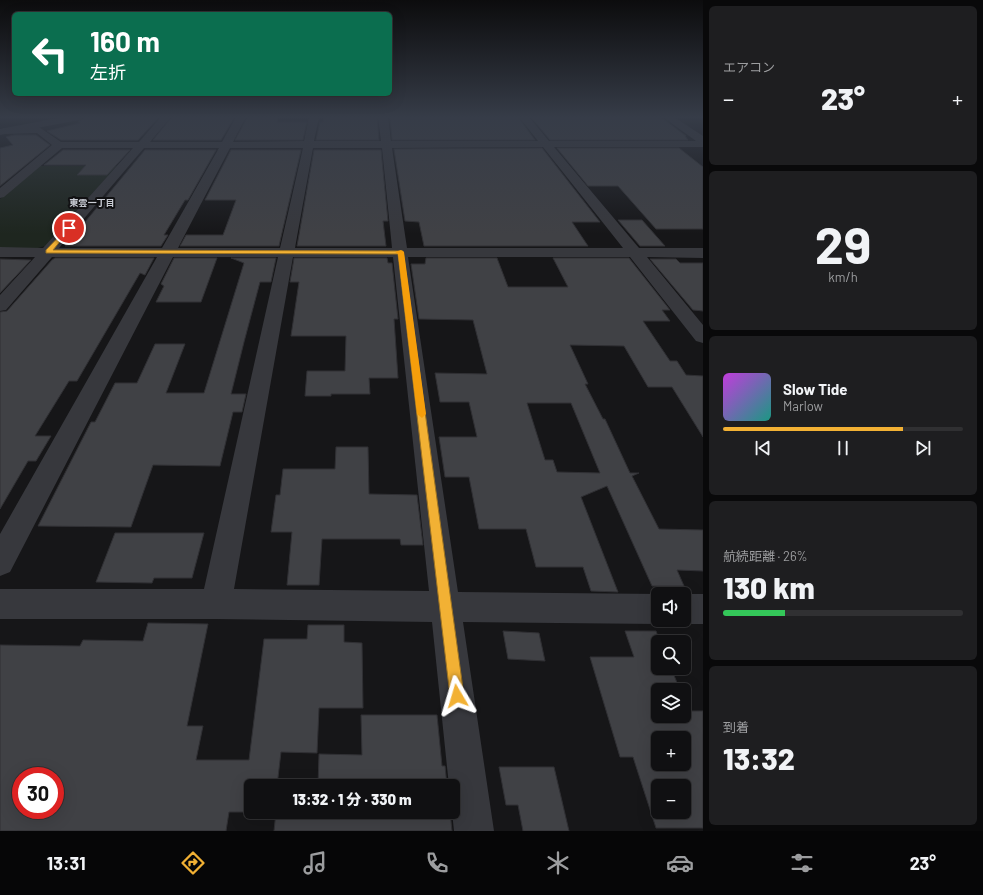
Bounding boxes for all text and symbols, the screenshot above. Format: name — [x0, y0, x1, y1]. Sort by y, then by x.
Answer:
text: 160 m — [90, 24, 160, 58]
icon: left — [24, 28, 76, 80]
text: エアコン — [723, 59, 775, 75]
text: 左折 — [90, 61, 126, 83]
text: 23° — [821, 80, 865, 116]
text: − — [723, 85, 734, 111]
text: + — [952, 85, 963, 111]
district label: 東雲一丁目 — [69, 197, 115, 208]
pin — [52, 211, 86, 245]
text: 29 — [815, 212, 871, 274]
icon: arrive — [58, 217, 80, 239]
text: km/h — [828, 269, 858, 285]
text: Slow Tide — [783, 380, 847, 398]
text: Marlow — [783, 398, 823, 414]
icon: previous — [752, 437, 774, 459]
icon: pause — [832, 437, 854, 459]
icon: next — [912, 437, 934, 459]
text: 航続距離 · 26% — [723, 548, 808, 564]
text: 130 km — [723, 569, 815, 605]
map controls — [651, 587, 691, 819]
button: sound — [651, 587, 691, 627]
button: search — [651, 635, 691, 675]
position arrow — [436, 675, 478, 717]
button: layers — [651, 683, 691, 723]
text: 到着 — [723, 719, 749, 735]
button: + — [651, 731, 691, 771]
text: 13:32 — [723, 740, 795, 776]
speed limit sign: 30 — [12, 767, 64, 819]
button: − — [651, 779, 691, 819]
text: 13:32 · 1 分 · 330 m — [292, 790, 412, 808]
icon: directions — [179, 849, 207, 877]
icon: music — [301, 849, 329, 877]
icon: phone — [423, 849, 451, 877]
icon: climate — [544, 849, 572, 877]
icon: car — [666, 849, 694, 877]
icon: filters — [788, 849, 816, 877]
text: 13:31 — [47, 852, 86, 874]
text: 23° — [910, 852, 936, 874]

